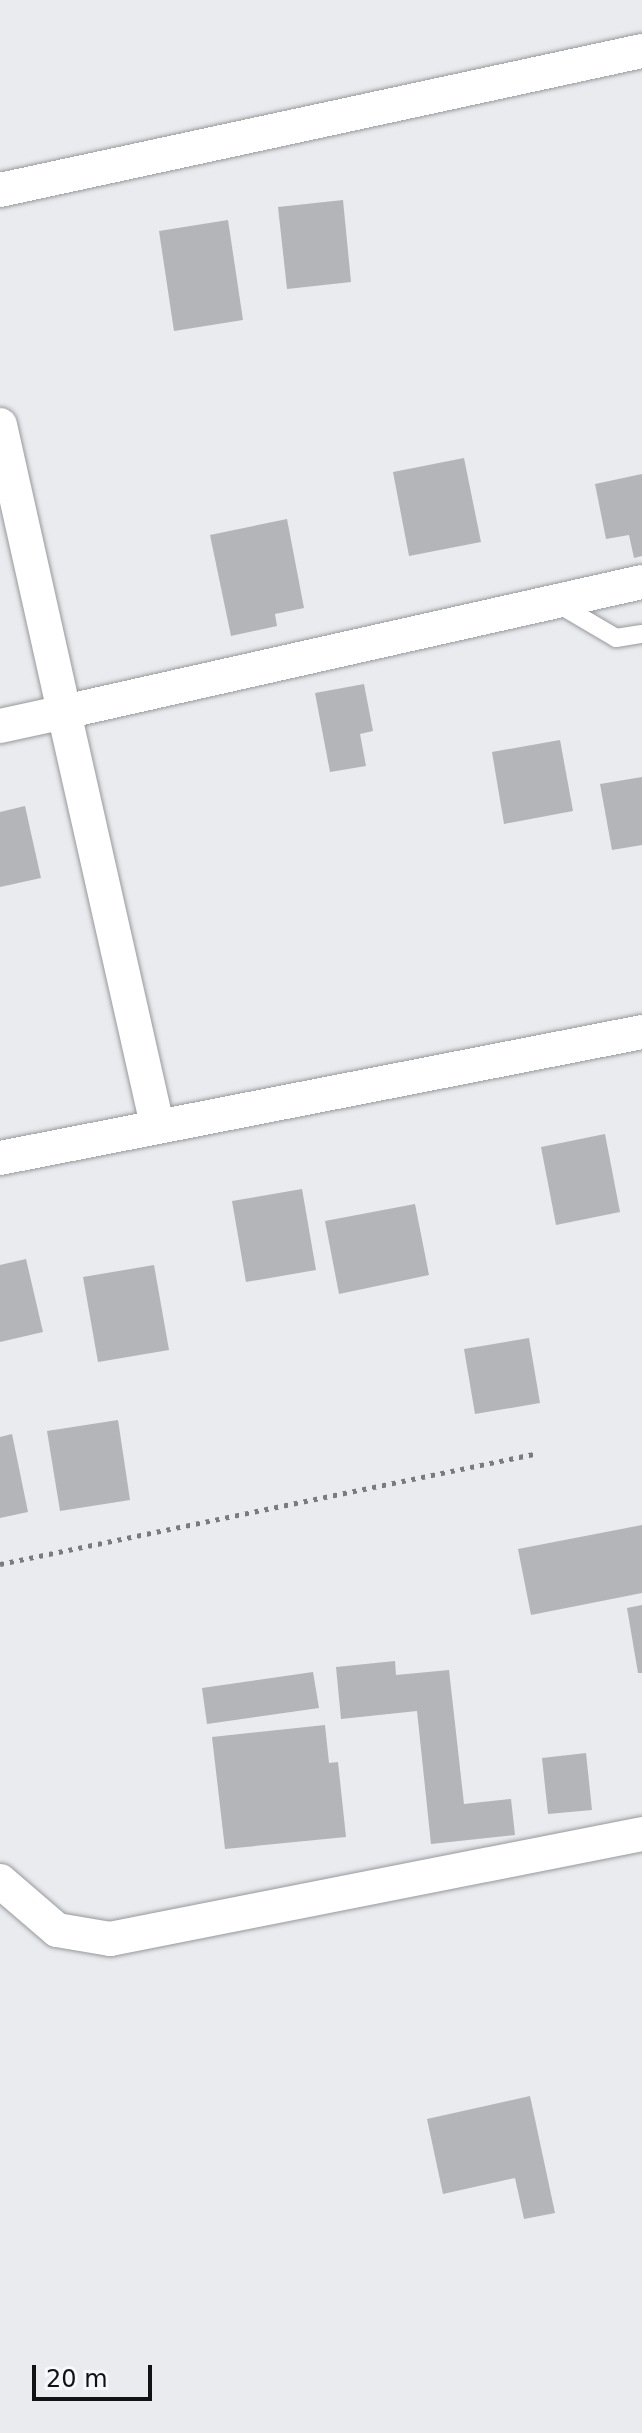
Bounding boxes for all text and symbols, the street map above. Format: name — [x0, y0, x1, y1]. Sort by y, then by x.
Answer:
scale bar — [36, 2349, 156, 2399]
text: 20 m — [46, 2365, 108, 2393]

